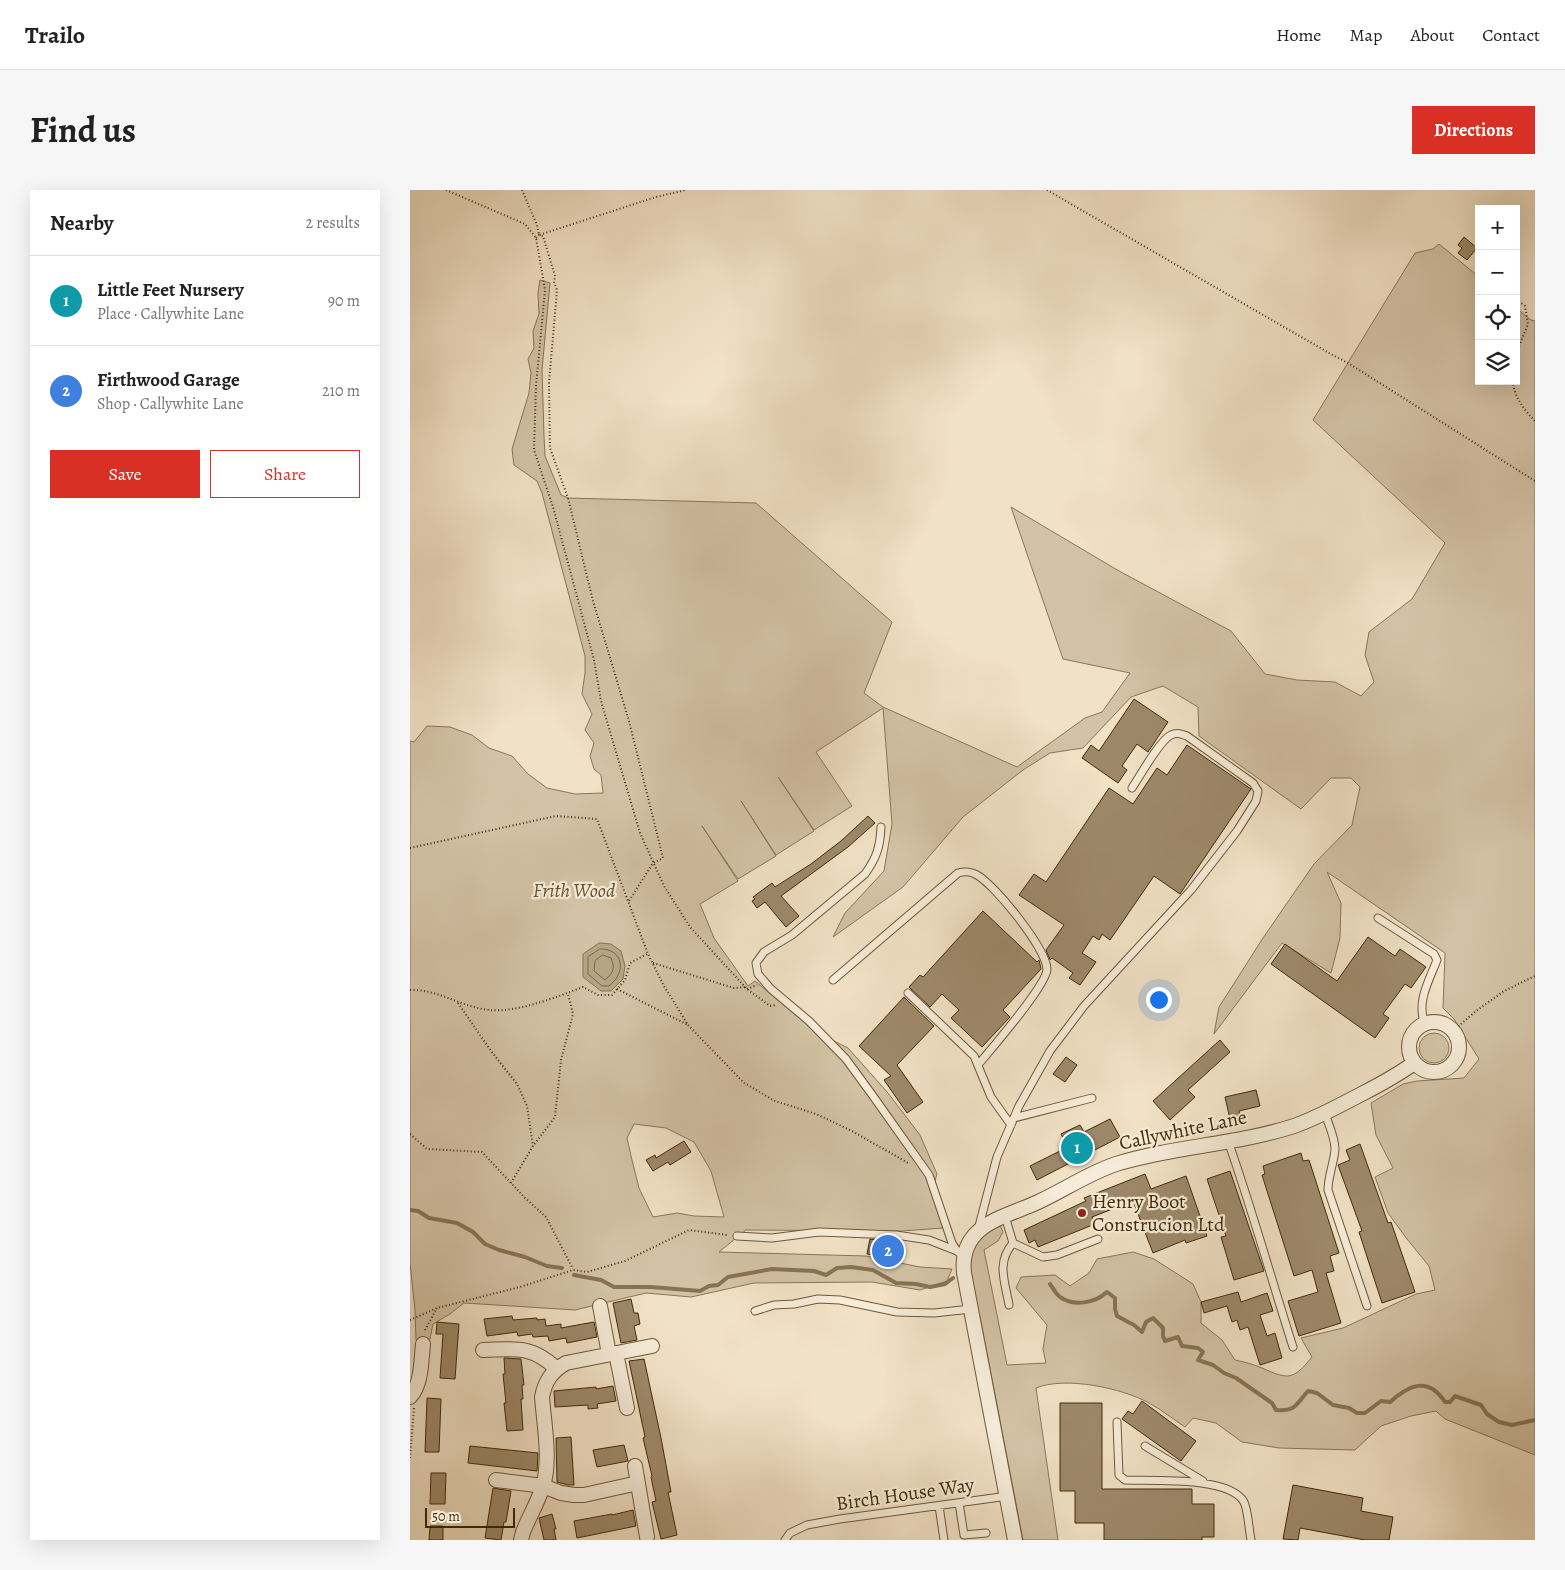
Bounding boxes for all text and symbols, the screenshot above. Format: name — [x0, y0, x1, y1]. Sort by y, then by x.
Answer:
text: Trailo — [25, 19, 85, 51]
text: Home — [1276, 23, 1321, 47]
text: Map — [1349, 23, 1382, 47]
text: About — [1410, 23, 1454, 47]
text: Contact — [1482, 23, 1540, 47]
text: Find us — [30, 106, 136, 154]
button: Directions — [1412, 106, 1535, 154]
map controls — [1475, 205, 1520, 385]
button: + — [1475, 205, 1520, 250]
text: Nearby — [50, 209, 113, 237]
text: 2 results — [305, 212, 360, 234]
button: − — [1475, 250, 1520, 295]
text: Little Feet Nursery — [97, 277, 244, 303]
text: 1 — [63, 290, 69, 312]
text: 90 m — [328, 290, 360, 312]
button: locate — [1475, 295, 1520, 340]
text: Place · Callywhite Lane — [97, 303, 244, 325]
button: layers — [1475, 340, 1520, 385]
text: Firthwood Garage — [97, 367, 240, 393]
text: 2 — [62, 380, 70, 402]
text: 210 m — [322, 380, 360, 402]
text: Shop · Callywhite Lane — [97, 393, 244, 415]
button: Save — [50, 450, 200, 498]
button: Share — [210, 450, 360, 498]
park label: Frith Wood — [533, 877, 616, 904]
your location — [1146, 987, 1172, 1013]
street label: Callywhite Lane — [1117, 1103, 1249, 1157]
pin: 1 — [1061, 1129, 1093, 1167]
place label: Henry Boot Construcion Ltd — [1092, 1188, 1225, 1238]
marker: Henry Boot Construcion Ltd — [1076, 1207, 1088, 1219]
pin: 2 — [872, 1232, 904, 1270]
street label: Birch House Way — [834, 1471, 977, 1517]
scale bar — [425, 1505, 515, 1528]
text: 50 m — [432, 1507, 460, 1526]

